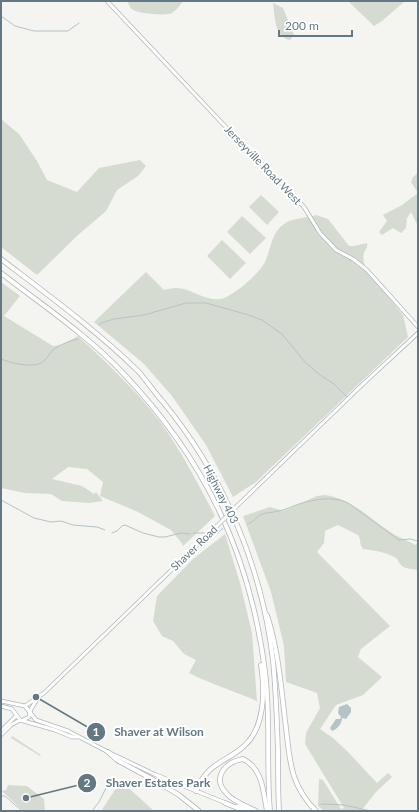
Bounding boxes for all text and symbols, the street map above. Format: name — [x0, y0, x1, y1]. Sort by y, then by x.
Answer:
scale bar — [279, 12, 352, 38]
text: 200 m — [285, 18, 319, 33]
street label: Jerseyville Road West — [222, 122, 304, 207]
street label: Highway 403 — [201, 462, 242, 525]
street label: Shaver Road — [168, 522, 220, 573]
callout: Shaver at Wilson — [86, 720, 212, 744]
text: 1 — [93, 724, 100, 739]
text: Shaver at Wilson — [114, 724, 204, 739]
callout: Shaver Estates Park — [77, 771, 218, 795]
text: 2 — [84, 775, 91, 790]
text: Shaver Estates Park — [106, 775, 211, 790]

